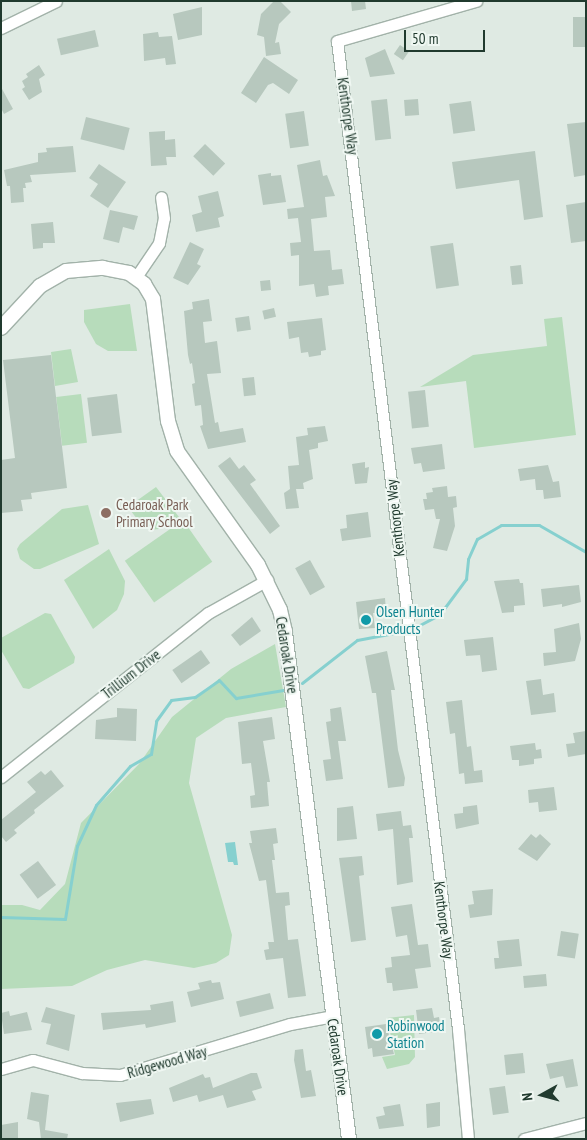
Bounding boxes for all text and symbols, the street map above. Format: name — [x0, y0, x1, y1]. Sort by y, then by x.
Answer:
scale bar — [407, 20, 488, 52]
text: 50 m — [412, 29, 438, 48]
street label: Kenthorpe Way — [334, 76, 362, 156]
street label: Kenthorpe Way — [382, 478, 408, 558]
place label: Cedaroak Park Primary School — [116, 495, 193, 530]
marker: Cedaroak Park Primary School — [100, 507, 112, 519]
place label: Olsen Hunter Products — [376, 602, 444, 637]
marker: Olsen Hunter Products — [360, 614, 372, 626]
street label: Cedaroak Drive — [272, 615, 302, 695]
street label: Trillium Drive — [98, 645, 164, 703]
street label: Kenthorpe Way — [430, 880, 458, 960]
place label: Robinwood Station — [387, 1016, 445, 1051]
street label: Cedaroak Drive — [324, 1017, 352, 1097]
marker: Robinwood Station — [371, 1028, 383, 1040]
street label: Ridgewood Way — [125, 1042, 209, 1082]
north arrow — [517, 1070, 567, 1120]
text: N — [518, 1092, 537, 1102]

